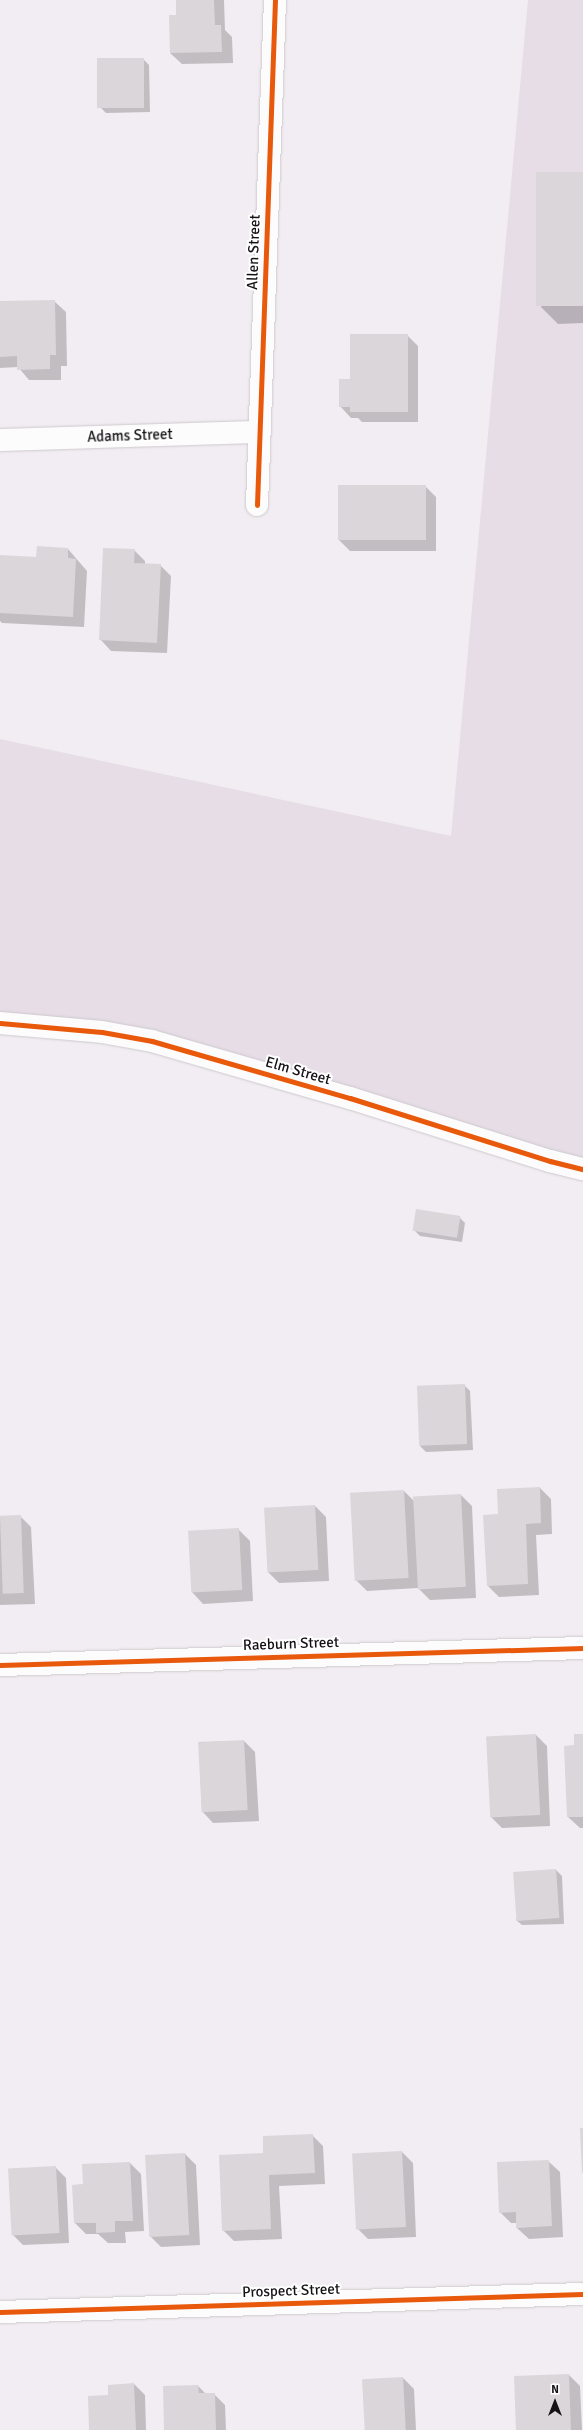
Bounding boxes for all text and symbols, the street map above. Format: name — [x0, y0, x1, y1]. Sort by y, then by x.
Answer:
street label: Allen Street — [244, 214, 264, 290]
street label: Adams Street — [87, 426, 173, 446]
street label: Elm Street — [263, 1053, 333, 1089]
street label: Raeburn Street — [243, 1633, 339, 1655]
street label: Prospect Street — [242, 2280, 340, 2302]
north arrow — [535, 2382, 575, 2422]
text: N — [551, 2383, 559, 2396]

